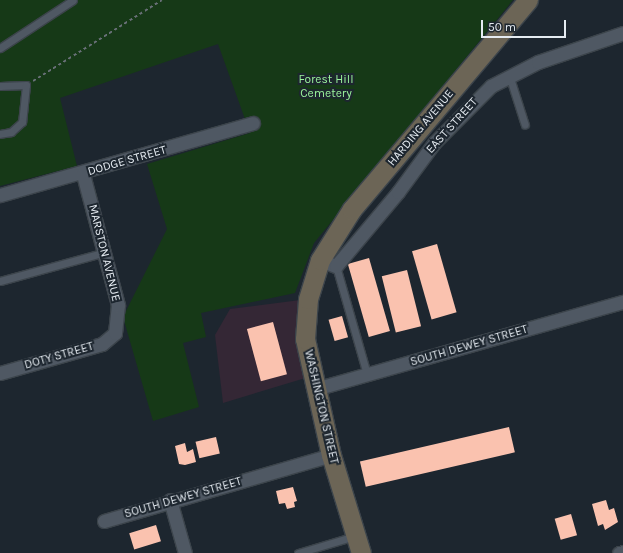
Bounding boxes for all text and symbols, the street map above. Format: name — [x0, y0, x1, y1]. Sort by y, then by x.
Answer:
scale bar — [483, 12, 568, 38]
text: 50 m — [488, 20, 516, 34]
park label: Forest Hill Cemetery — [299, 73, 353, 101]
street label: HARDING AVENUE — [385, 87, 457, 169]
street label: EAST STREET — [423, 95, 481, 157]
street label: DODGE STREET — [86, 143, 168, 179]
street label: MARSTON AVENUE — [85, 203, 123, 303]
street label: SOUTH DEWEY STREET — [409, 322, 529, 370]
street label: DOTY STREET — [23, 339, 95, 373]
street label: WASHINGTON STREET — [301, 349, 341, 465]
street label: SOUTH DEWEY STREET — [123, 474, 243, 522]

